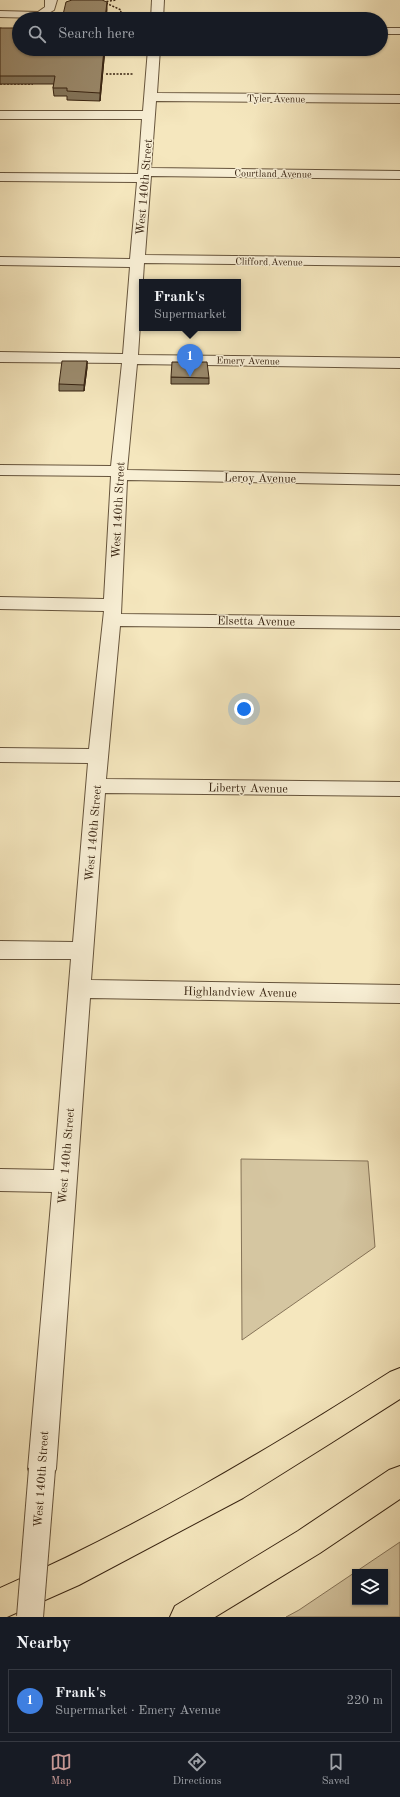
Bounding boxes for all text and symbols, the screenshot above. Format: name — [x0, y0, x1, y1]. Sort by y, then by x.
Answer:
search box — [12, 12, 388, 56]
icon: search — [26, 23, 48, 45]
text: Search here — [58, 27, 135, 42]
street label: Tyler Avenue — [247, 93, 306, 105]
street label: West 140th Street — [135, 138, 155, 236]
street label: Courtland Avenue — [234, 168, 312, 180]
street label: Clifford Avenue — [235, 256, 303, 268]
popup — [139, 279, 241, 331]
text: Frank's — [154, 290, 205, 305]
text: Supermarket — [154, 308, 226, 321]
pin: 1 — [177, 344, 203, 377]
street label: Emery Avenue — [216, 355, 280, 367]
street label: West 140th Street — [110, 461, 128, 559]
street label: Leroy Avenue — [224, 472, 297, 486]
street label: Elsetta Avenue — [217, 615, 296, 629]
your location — [234, 699, 254, 719]
street label: Liberty Avenue — [208, 782, 289, 796]
street label: West 140th Street — [84, 784, 104, 882]
street label: Highlandview Avenue — [183, 986, 297, 1000]
street label: West 140th Street — [57, 1107, 77, 1205]
street label: West 140th Street — [33, 1430, 51, 1528]
map controls — [352, 1569, 388, 1605]
button: layers — [352, 1569, 388, 1605]
text: Nearby — [16, 1635, 71, 1652]
text: Frank's — [55, 1686, 106, 1701]
text: 1 — [26, 1694, 34, 1707]
text: 220 m — [346, 1694, 383, 1707]
text: Supermarket · Emery Avenue — [55, 1704, 221, 1717]
tab: Map — [50, 1751, 72, 1789]
tab: Directions — [173, 1751, 221, 1789]
tab: Saved — [322, 1751, 350, 1789]

